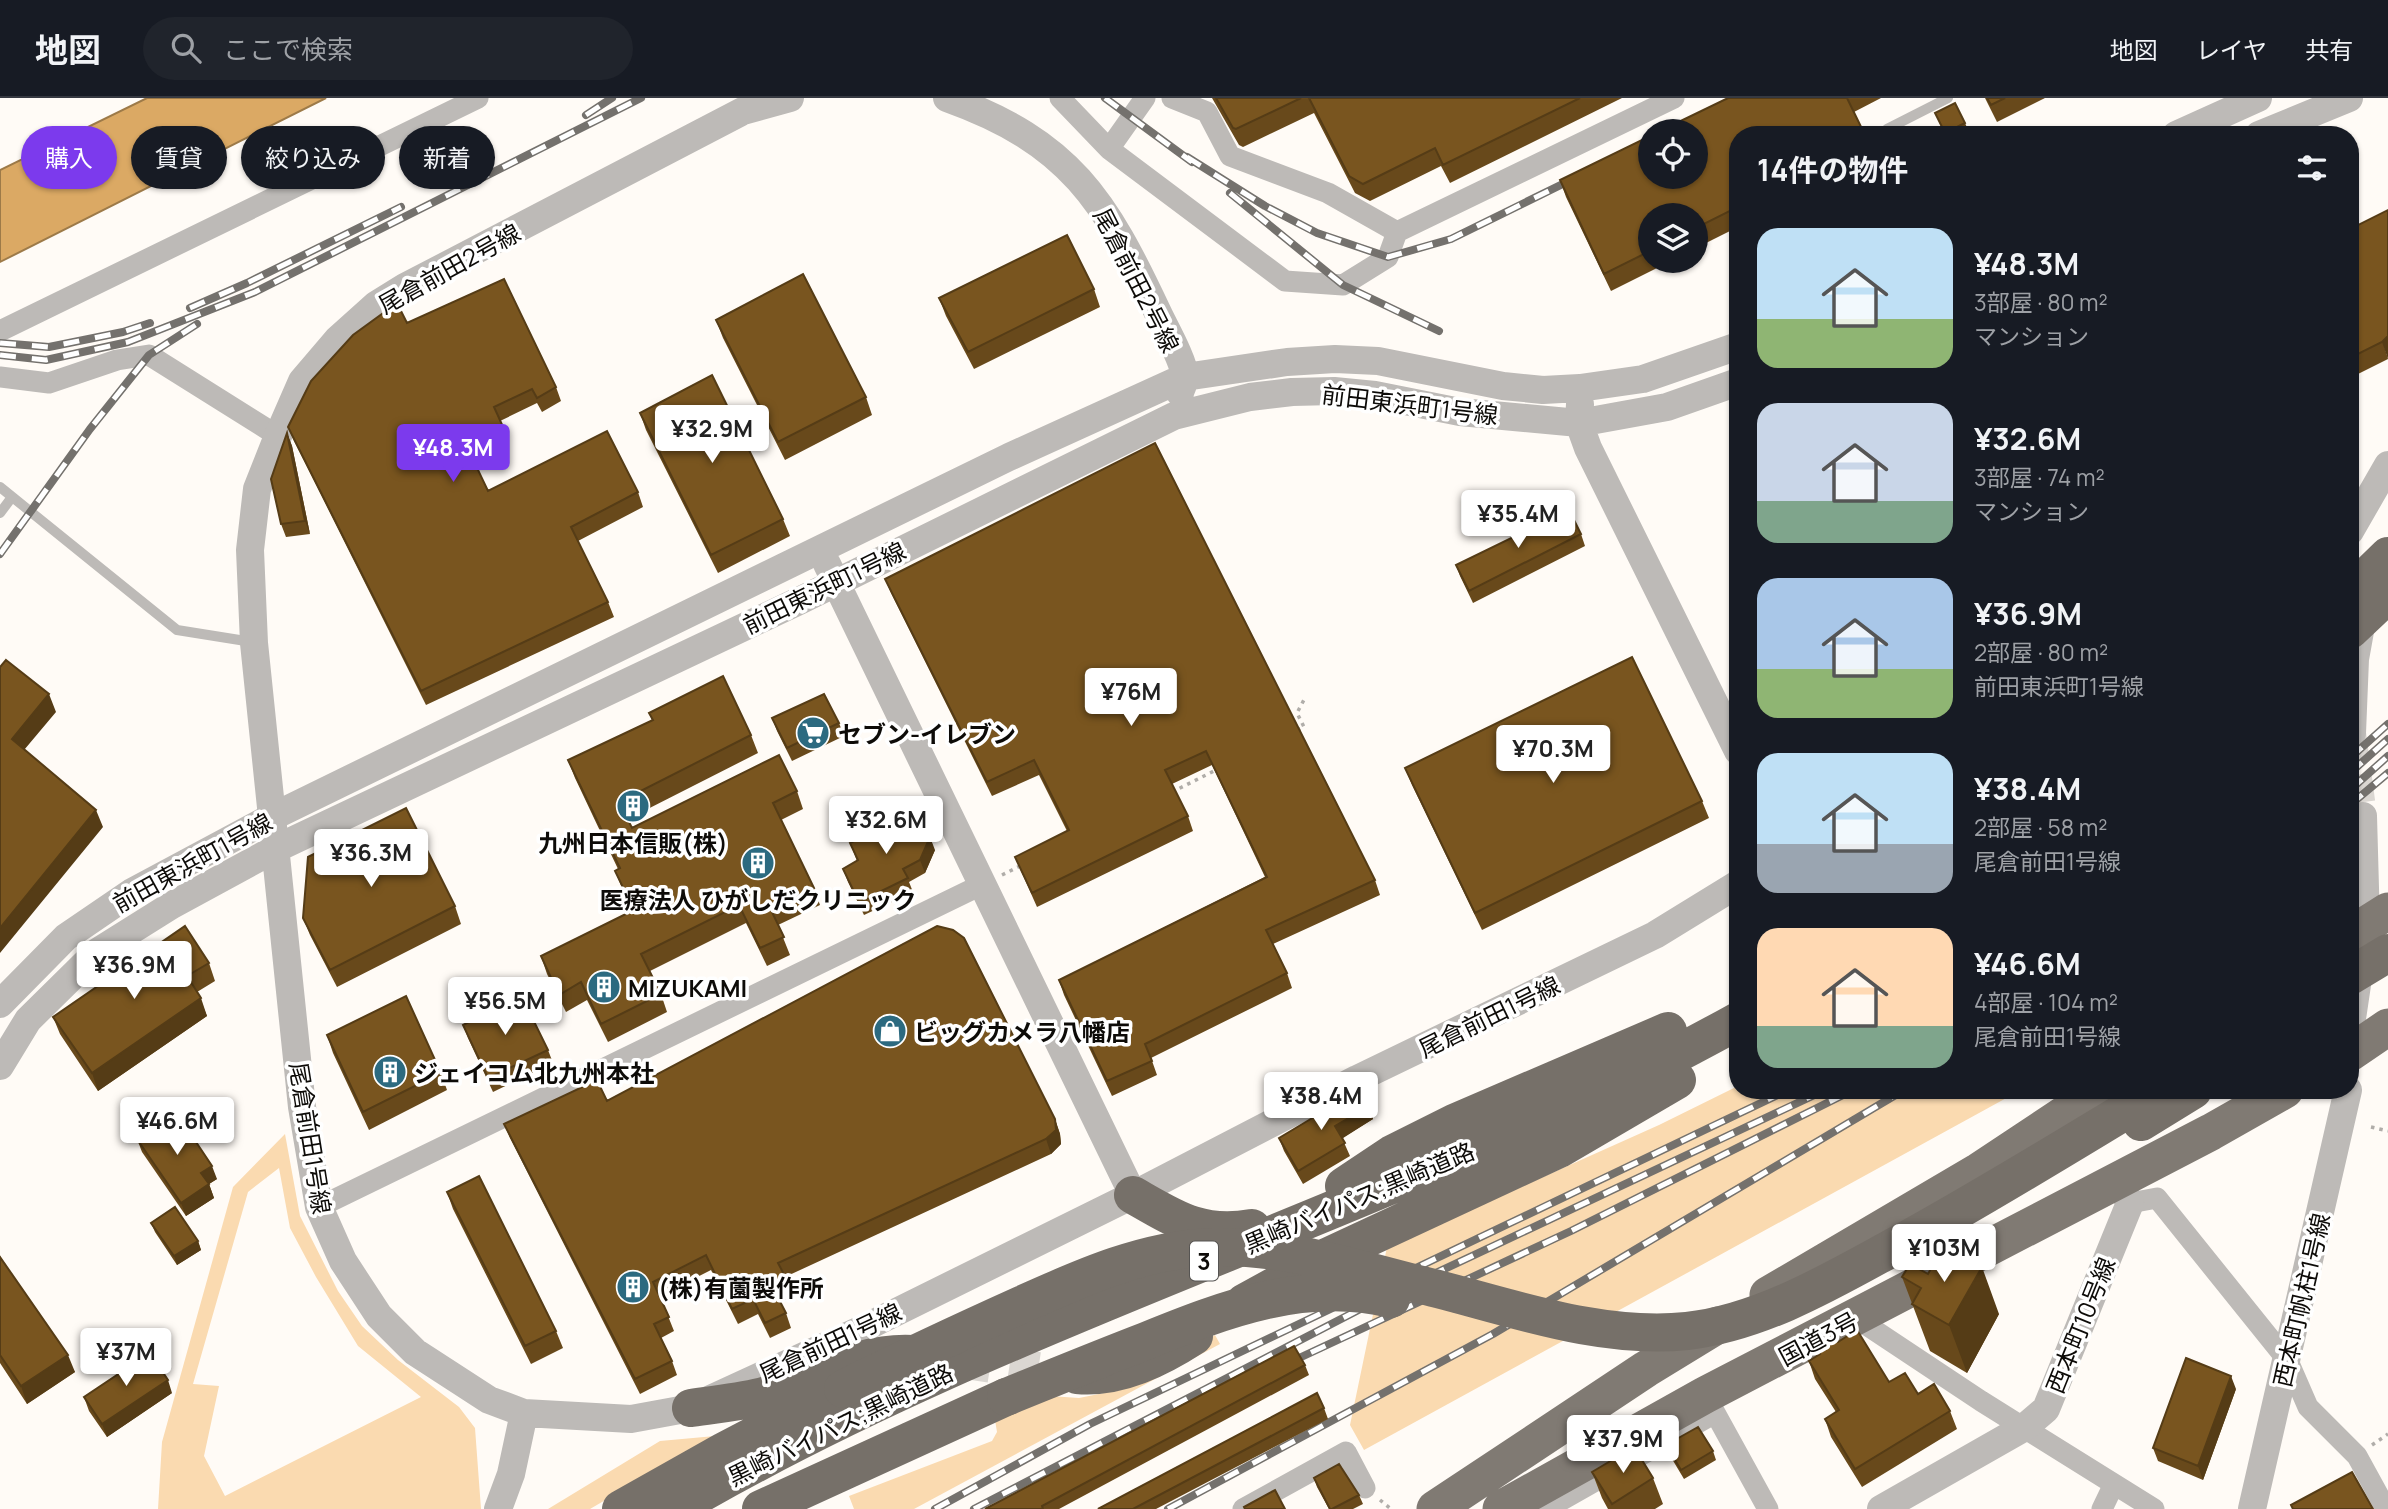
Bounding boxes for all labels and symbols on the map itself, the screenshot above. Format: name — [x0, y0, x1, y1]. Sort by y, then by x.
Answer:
street label: 尾倉前田2号線 — [1087, 202, 1187, 358]
street label: 尾倉前田2号線 — [372, 215, 526, 321]
street label: 前田東浜町1号線 — [1320, 377, 1500, 431]
pin: ¥32.9M — [655, 406, 769, 465]
pin: ¥48.3M — [396, 424, 510, 484]
pin: ¥35.4M — [1461, 490, 1575, 550]
street label: 前田東浜町1号線 — [737, 533, 911, 641]
pin: ¥76M — [1090, 668, 1172, 728]
supermarket icon: セブン-イレブン — [794, 714, 832, 752]
place label: セブン-イレブン — [838, 717, 1016, 750]
pin: ¥70.3M — [1496, 726, 1610, 785]
building icon: 九州日本信販(株) — [614, 787, 652, 825]
pin: ¥32.6M — [829, 796, 943, 856]
street label: 前田東浜町1号線 — [106, 805, 278, 919]
place label: 九州日本信販(株) — [538, 826, 728, 859]
pin: ¥36.3M — [314, 830, 428, 889]
building icon: 医療法人 ひがしだクリニック — [739, 844, 777, 882]
place label: 医療法人 ひがしだクリニック — [600, 883, 916, 916]
pin: ¥36.9M — [77, 942, 191, 1001]
building icon: MIZUKAMI — [585, 968, 623, 1006]
street label: 尾倉前田1号線 — [1413, 968, 1565, 1064]
place label: MIZUKAMI — [628, 971, 747, 1004]
pin: ¥56.5M — [448, 978, 562, 1037]
shop icon: ビッグカメラ八幡店 — [871, 1012, 909, 1050]
place label: ビッグカメラ八幡店 — [914, 1015, 1130, 1048]
building icon: ジェイコム北九州本社 — [371, 1053, 409, 1091]
place label: ジェイコム北九州本社 — [414, 1056, 654, 1089]
street label: 尾倉前田1号線 — [283, 1060, 339, 1216]
pin: ¥38.4M — [1264, 1072, 1378, 1132]
pin: ¥46.6M — [120, 1098, 234, 1157]
street label: 黒崎バイパス;黒崎道路 — [1239, 1134, 1479, 1260]
street label: 西本町帆柱1号線 — [2265, 1210, 2337, 1390]
pin: ¥103M — [1895, 1224, 1993, 1284]
road number: 3 — [1190, 1242, 1218, 1280]
street label: 西本町10号線 — [2038, 1252, 2122, 1398]
building icon: (株)有薗製作所 — [614, 1268, 652, 1306]
place label: (株)有薗製作所 — [658, 1271, 824, 1304]
street label: 尾倉前田1号線 — [754, 1295, 906, 1389]
street label: 国道3号 — [1773, 1303, 1863, 1373]
pin: ¥37M — [85, 1328, 167, 1388]
street label: 黒崎バイパス;黒崎道路 — [722, 1355, 958, 1493]
pin: ¥37.9M — [1566, 1416, 1680, 1475]

